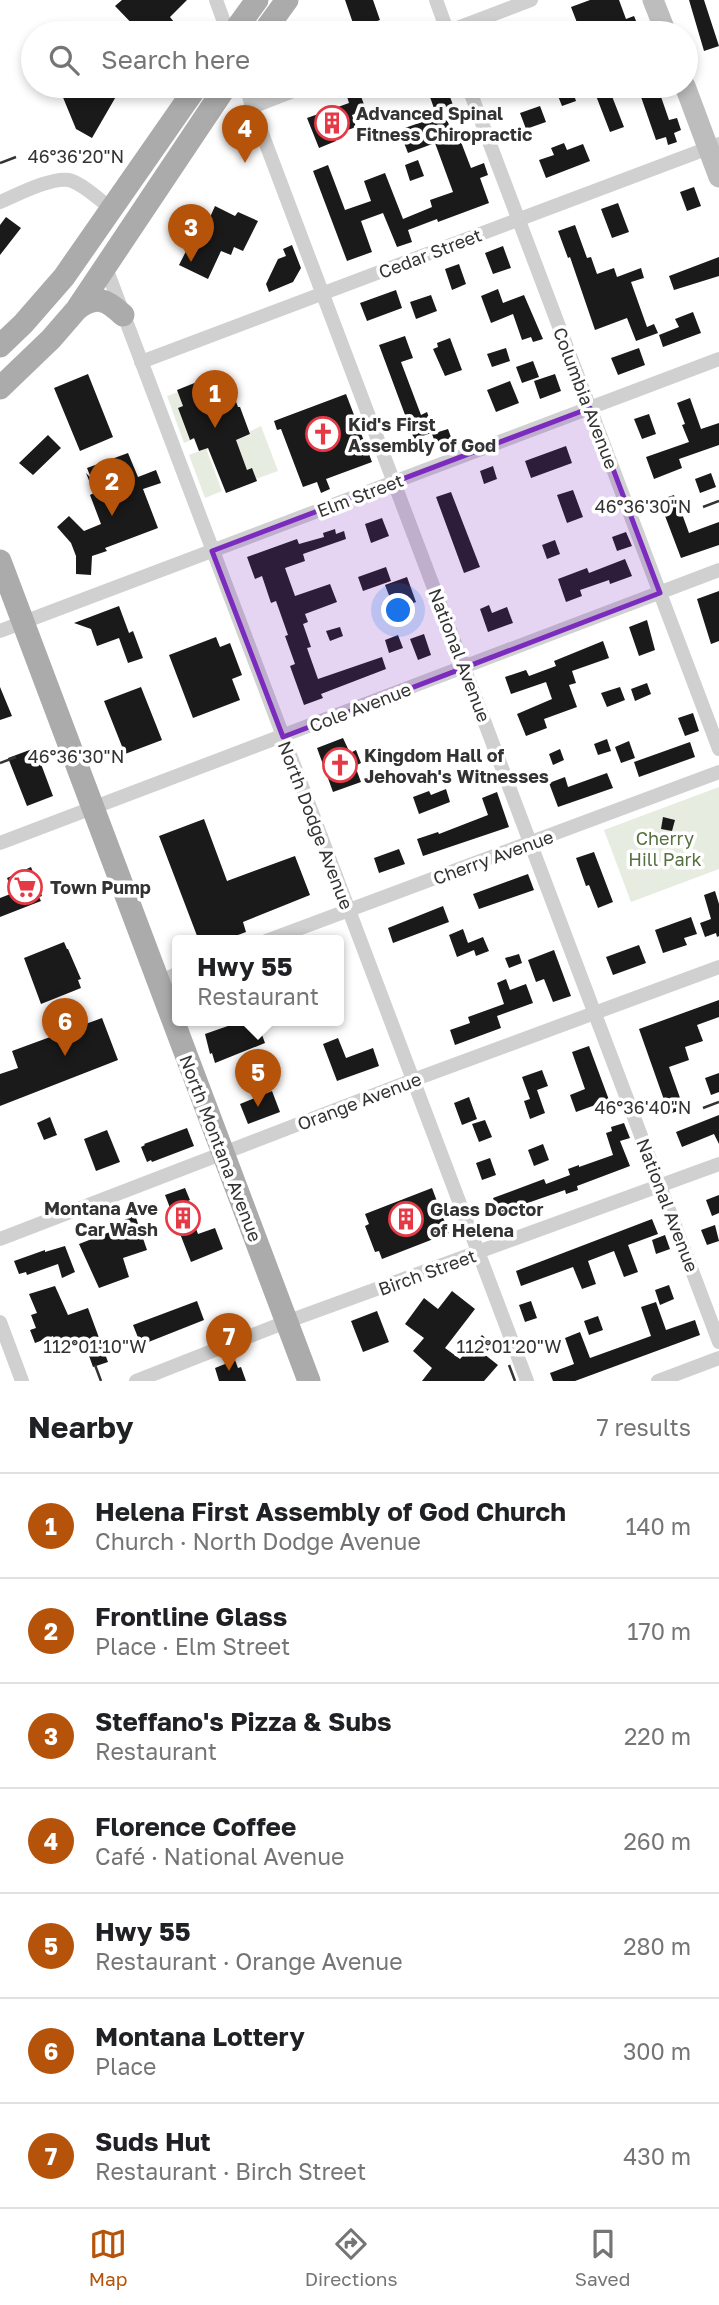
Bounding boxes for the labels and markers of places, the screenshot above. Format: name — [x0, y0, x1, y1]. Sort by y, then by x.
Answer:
place label: Advanced Spinal Fitness Chiropractic — [356, 102, 532, 145]
building icon: Advanced Spinal Fitness Chiropractic — [313, 104, 351, 142]
pin: 4 — [222, 105, 268, 163]
pin: 3 — [168, 204, 214, 262]
pin: 1 — [192, 370, 238, 428]
place label: Kid's First Assembly of God — [348, 413, 496, 456]
church icon: Kid's First Assembly of God — [304, 415, 342, 453]
pin: 2 — [89, 458, 135, 516]
place label: Kingdom Hall of Jehovah's Witnesses — [364, 744, 549, 787]
church icon: Kingdom Hall of Jehovah's Witnesses — [321, 746, 359, 784]
supermarket icon: Town Pump — [6, 868, 44, 906]
place label: Town Pump — [50, 876, 151, 898]
pin: 6 — [42, 998, 88, 1056]
pin: 5 — [235, 1049, 281, 1107]
place label: Montana Ave Car Wash — [44, 1197, 158, 1240]
place label: Glass Doctor of Helena — [430, 1198, 543, 1241]
building icon: Montana Ave Car Wash — [164, 1199, 202, 1237]
building icon: Glass Doctor of Helena — [387, 1200, 425, 1238]
pin: 7 — [206, 1313, 252, 1371]

